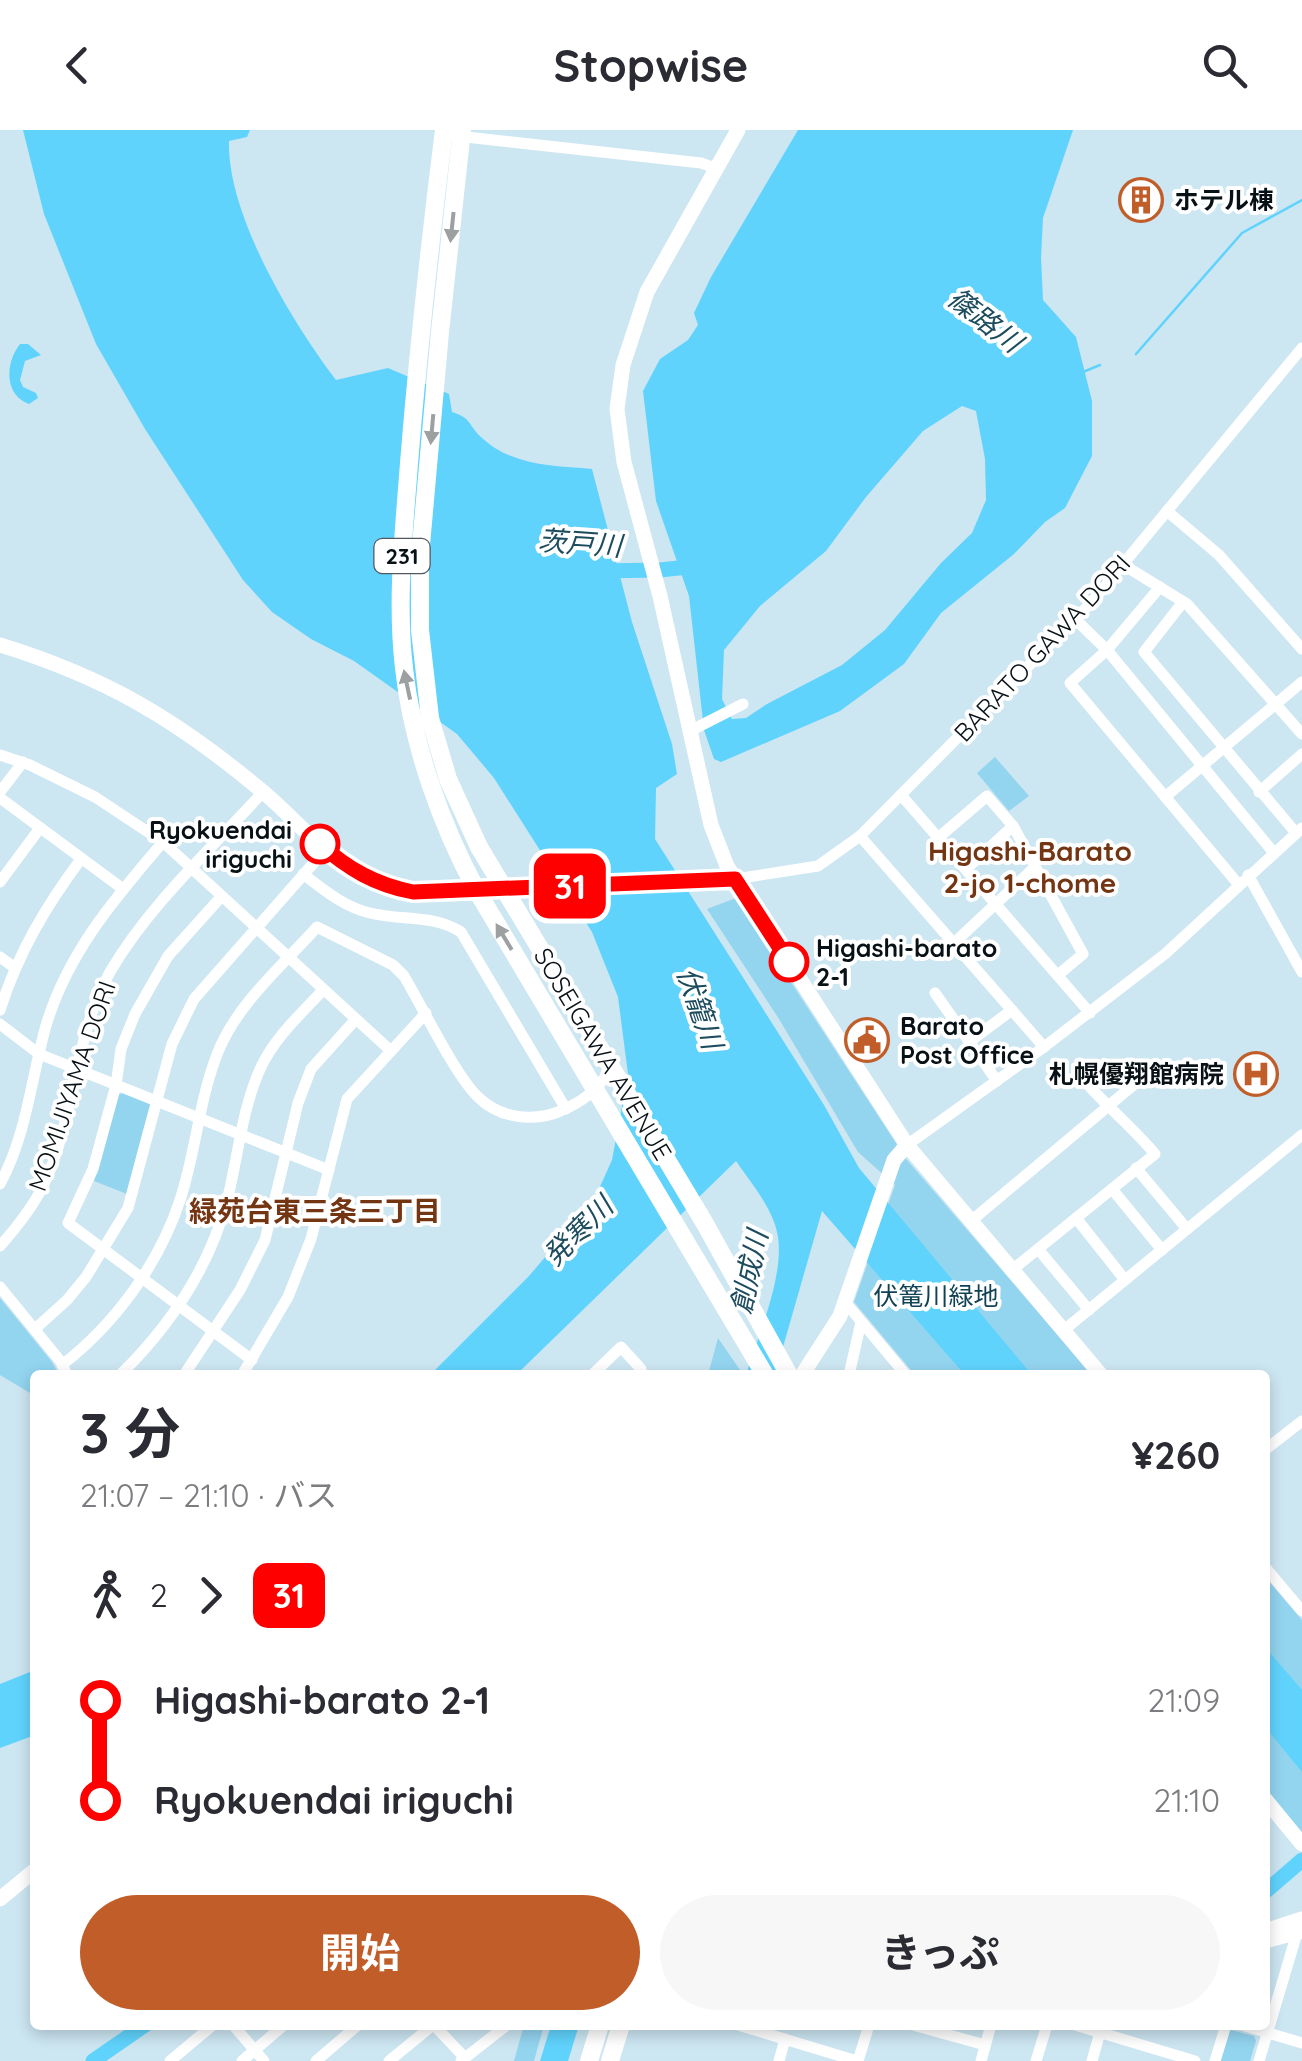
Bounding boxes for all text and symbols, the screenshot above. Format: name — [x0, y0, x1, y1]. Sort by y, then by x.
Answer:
text: Stopwise — [554, 37, 748, 93]
icon: back — [50, 38, 105, 93]
icon: search — [1197, 38, 1252, 93]
building icon: ホテル棟 — [1118, 177, 1164, 223]
place label: ホテル棟 — [1174, 184, 1274, 215]
one-way arrow — [444, 212, 460, 243]
water label: 篠路川 — [941, 280, 1032, 361]
one-way arrow — [423, 413, 439, 445]
water label: 茨戸川 — [537, 522, 626, 563]
road number: 231 — [374, 539, 430, 573]
street label: BARATO GAWA DORI — [947, 548, 1136, 748]
one-way arrow — [399, 669, 415, 700]
place label: Ryokuendai iriguchi — [149, 814, 292, 874]
marker: Ryokuendai iriguchi — [301, 825, 339, 863]
district label: Higashi-Barato 2-jo 1-chome — [928, 833, 1132, 900]
line badge: 31 — [525, 854, 615, 918]
text: 31 — [554, 864, 586, 908]
one-way arrow — [496, 923, 513, 951]
place label: Higashi-barato 2-1 — [816, 932, 997, 992]
street label: SOSEIGAWA AVENUE — [528, 942, 679, 1166]
marker: Higashi-barato 2-1 — [770, 943, 808, 981]
water label: 伏籠川 — [670, 962, 732, 1056]
street label: MOMIJIYAMA DORI — [21, 977, 122, 1195]
place label: Barato Post Office — [900, 1010, 1034, 1070]
public building icon: Barato Post Office — [844, 1017, 890, 1063]
hospital icon: 札幌優翔館病院 — [1233, 1051, 1279, 1097]
place label: 札幌優翔館病院 — [1049, 1058, 1224, 1089]
water label: 発寒川 — [536, 1186, 622, 1273]
district label: 緑苑台東三条三丁目 — [189, 1193, 441, 1228]
water label: 創成川 — [723, 1224, 775, 1317]
park label: 伏篭川緑地 — [873, 1280, 999, 1311]
text: 3 分 — [80, 1398, 180, 1467]
text: ¥260 — [1131, 1431, 1220, 1479]
text: 21:07 – 21:10 · バス — [80, 1475, 337, 1515]
icon: walk — [80, 1568, 135, 1623]
icon: forward — [183, 1568, 238, 1623]
text: 31 — [273, 1573, 305, 1617]
text: 2 — [150, 1575, 168, 1615]
text: Higashi-barato 2-1 — [154, 1676, 490, 1724]
text: 21:09 — [1148, 1680, 1220, 1720]
text: Ryokuendai iriguchi — [154, 1776, 514, 1824]
text: 21:10 — [1154, 1780, 1220, 1820]
button: 開始 — [80, 1895, 640, 2010]
button: きっぷ — [660, 1895, 1220, 2010]

